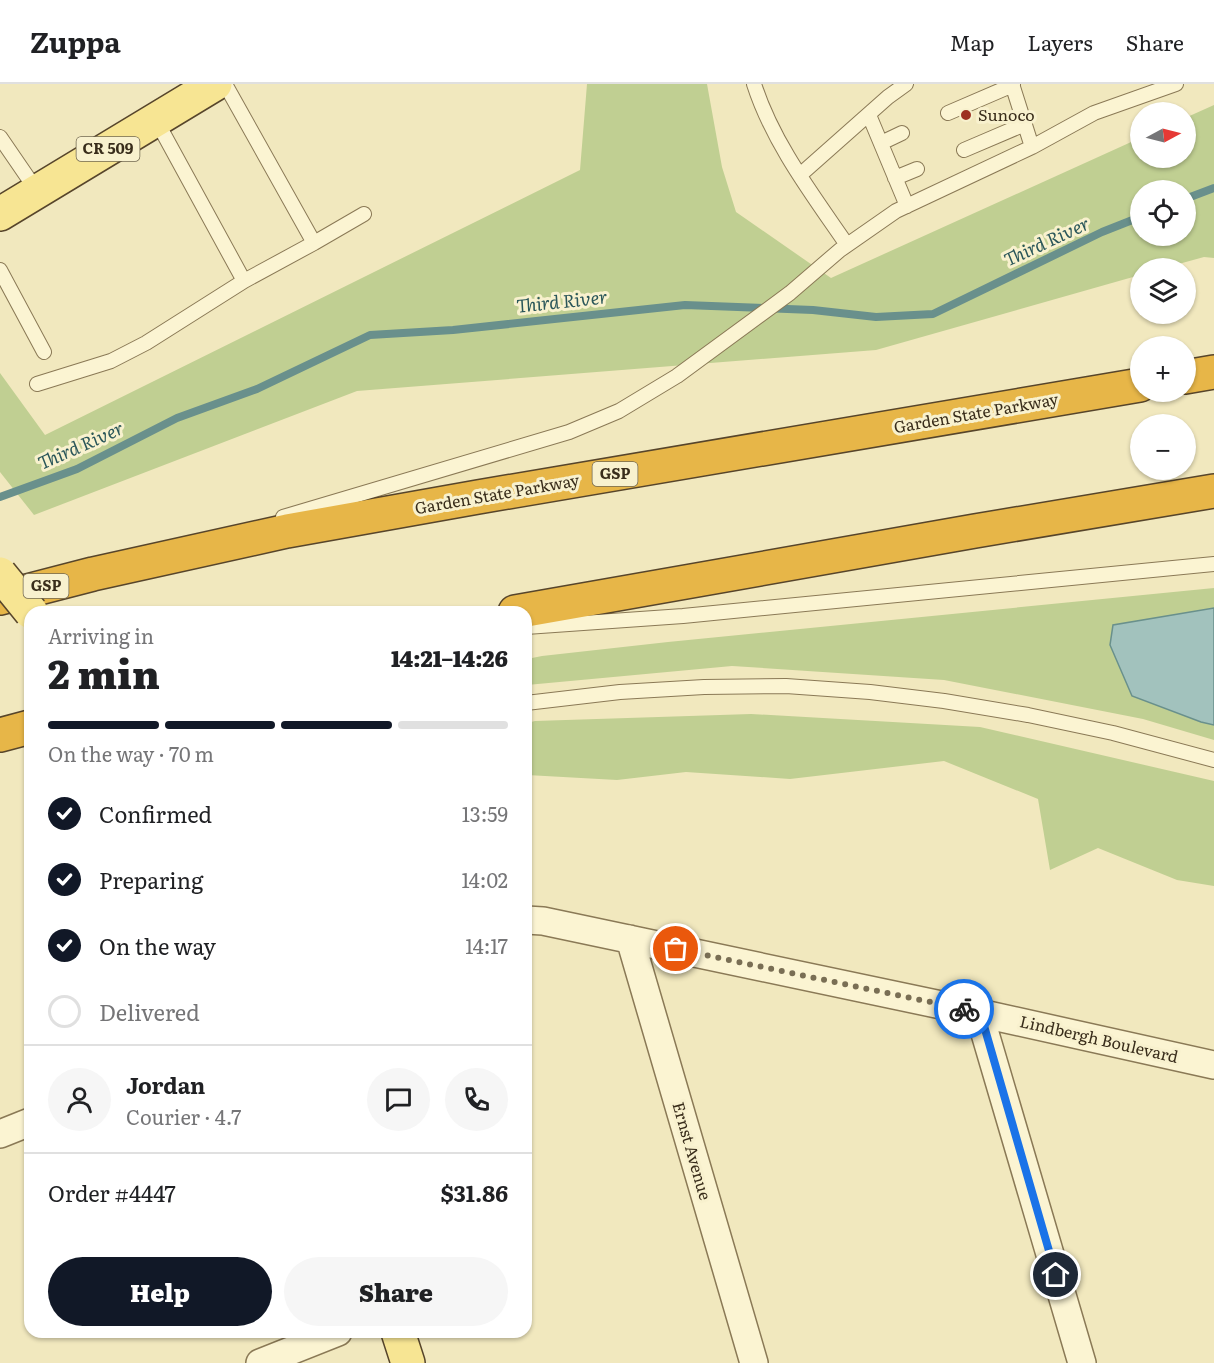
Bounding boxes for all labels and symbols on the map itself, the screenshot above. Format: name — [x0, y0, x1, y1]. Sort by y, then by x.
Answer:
place label: Sunoco — [978, 102, 1035, 126]
north arrow — [1130, 102, 1196, 168]
marker: Sunoco — [959, 108, 973, 122]
road number: CR 509 — [76, 137, 140, 161]
water label: Third River — [999, 209, 1094, 272]
water label: Third River — [515, 282, 609, 319]
street label: Garden State Parkway — [892, 386, 1061, 438]
water label: Third River — [33, 414, 128, 476]
road number: GSP — [592, 462, 638, 486]
street label: Garden State Parkway — [413, 467, 582, 519]
road number: GSP — [24, 574, 68, 598]
pin — [650, 923, 701, 974]
courier — [934, 979, 994, 1039]
street label: Lindbergh Boulevard — [1018, 1008, 1181, 1068]
street label: Ernst Avenue — [667, 1099, 718, 1203]
pin — [1030, 1249, 1081, 1300]

